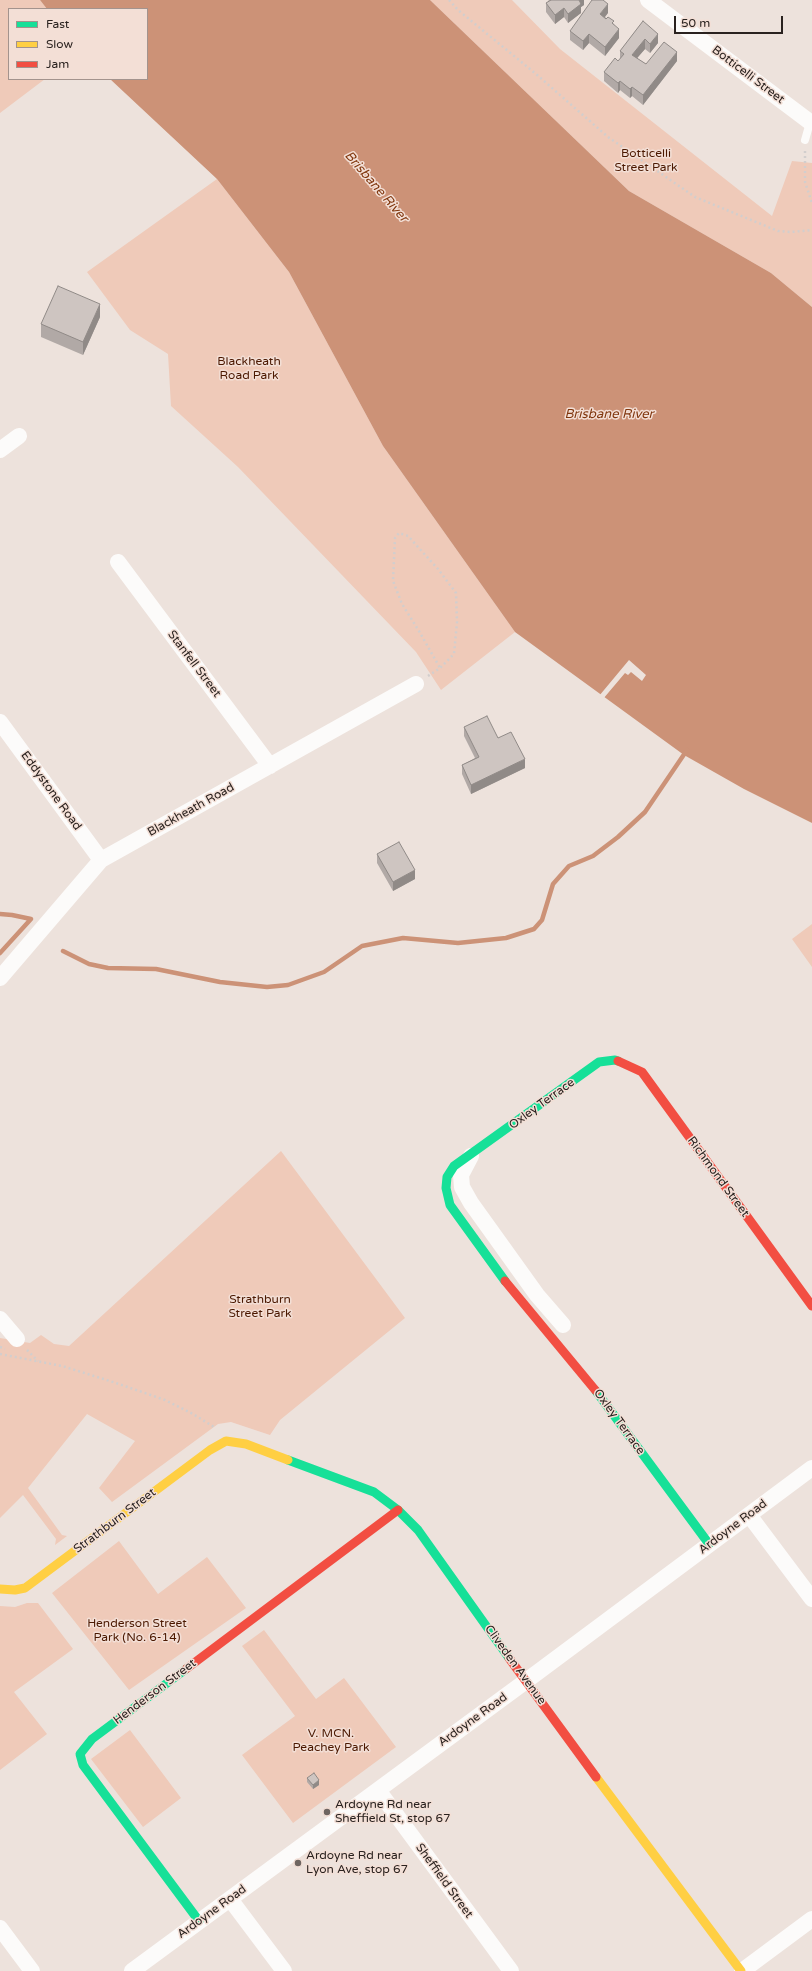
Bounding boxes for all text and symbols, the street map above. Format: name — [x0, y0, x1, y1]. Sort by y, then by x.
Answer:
legend — [8, 8, 148, 80]
scale bar — [676, 8, 785, 34]
text: 50 m — [681, 16, 710, 30]
text: Fast — [46, 17, 69, 31]
text: Slow — [46, 37, 73, 51]
street label: Botticelli Street — [709, 43, 787, 107]
text: Jam — [46, 57, 69, 71]
park label: Botticelli Street Park — [614, 147, 678, 175]
water label: Brisbane River — [341, 148, 411, 226]
park label: Blackheath Road Park — [217, 355, 281, 383]
water label: Brisbane River — [564, 407, 654, 423]
street label: Stanfell Street — [164, 628, 224, 700]
street label: Eddystone Road — [18, 749, 84, 833]
street label: Blackheath Road — [145, 780, 237, 840]
street label: Oxley Terrace — [506, 1075, 578, 1133]
street label: Richmond Street — [684, 1134, 752, 1220]
park label: Strathburn Street Park — [228, 1293, 292, 1321]
street label: Oxley Terrace — [590, 1386, 648, 1458]
street label: Strathburn Street — [71, 1485, 159, 1557]
street label: Ardoyne Road — [696, 1497, 770, 1557]
park label: Henderson Street Park (No. 6-14) — [87, 1617, 187, 1645]
street label: Cliveden Avenue — [481, 1622, 549, 1708]
street label: Henderson Street — [111, 1656, 199, 1728]
street label: Ardoyne Road — [436, 1690, 510, 1750]
park label: V. MCN. Peachey Park — [292, 1727, 370, 1755]
place label: Ardoyne Rd near Sheffield St, stop 67 — [335, 1798, 450, 1826]
marker: Ardoyne Rd near Sheffield St, stop 67 — [322, 1807, 332, 1817]
street label: Sheffield Street — [412, 1841, 476, 1921]
place label: Ardoyne Rd near Lyon Ave, stop 67 — [306, 1849, 408, 1877]
marker: Ardoyne Rd near Lyon Ave, stop 67 — [293, 1858, 303, 1868]
street label: Ardoyne Road — [175, 1882, 249, 1942]

